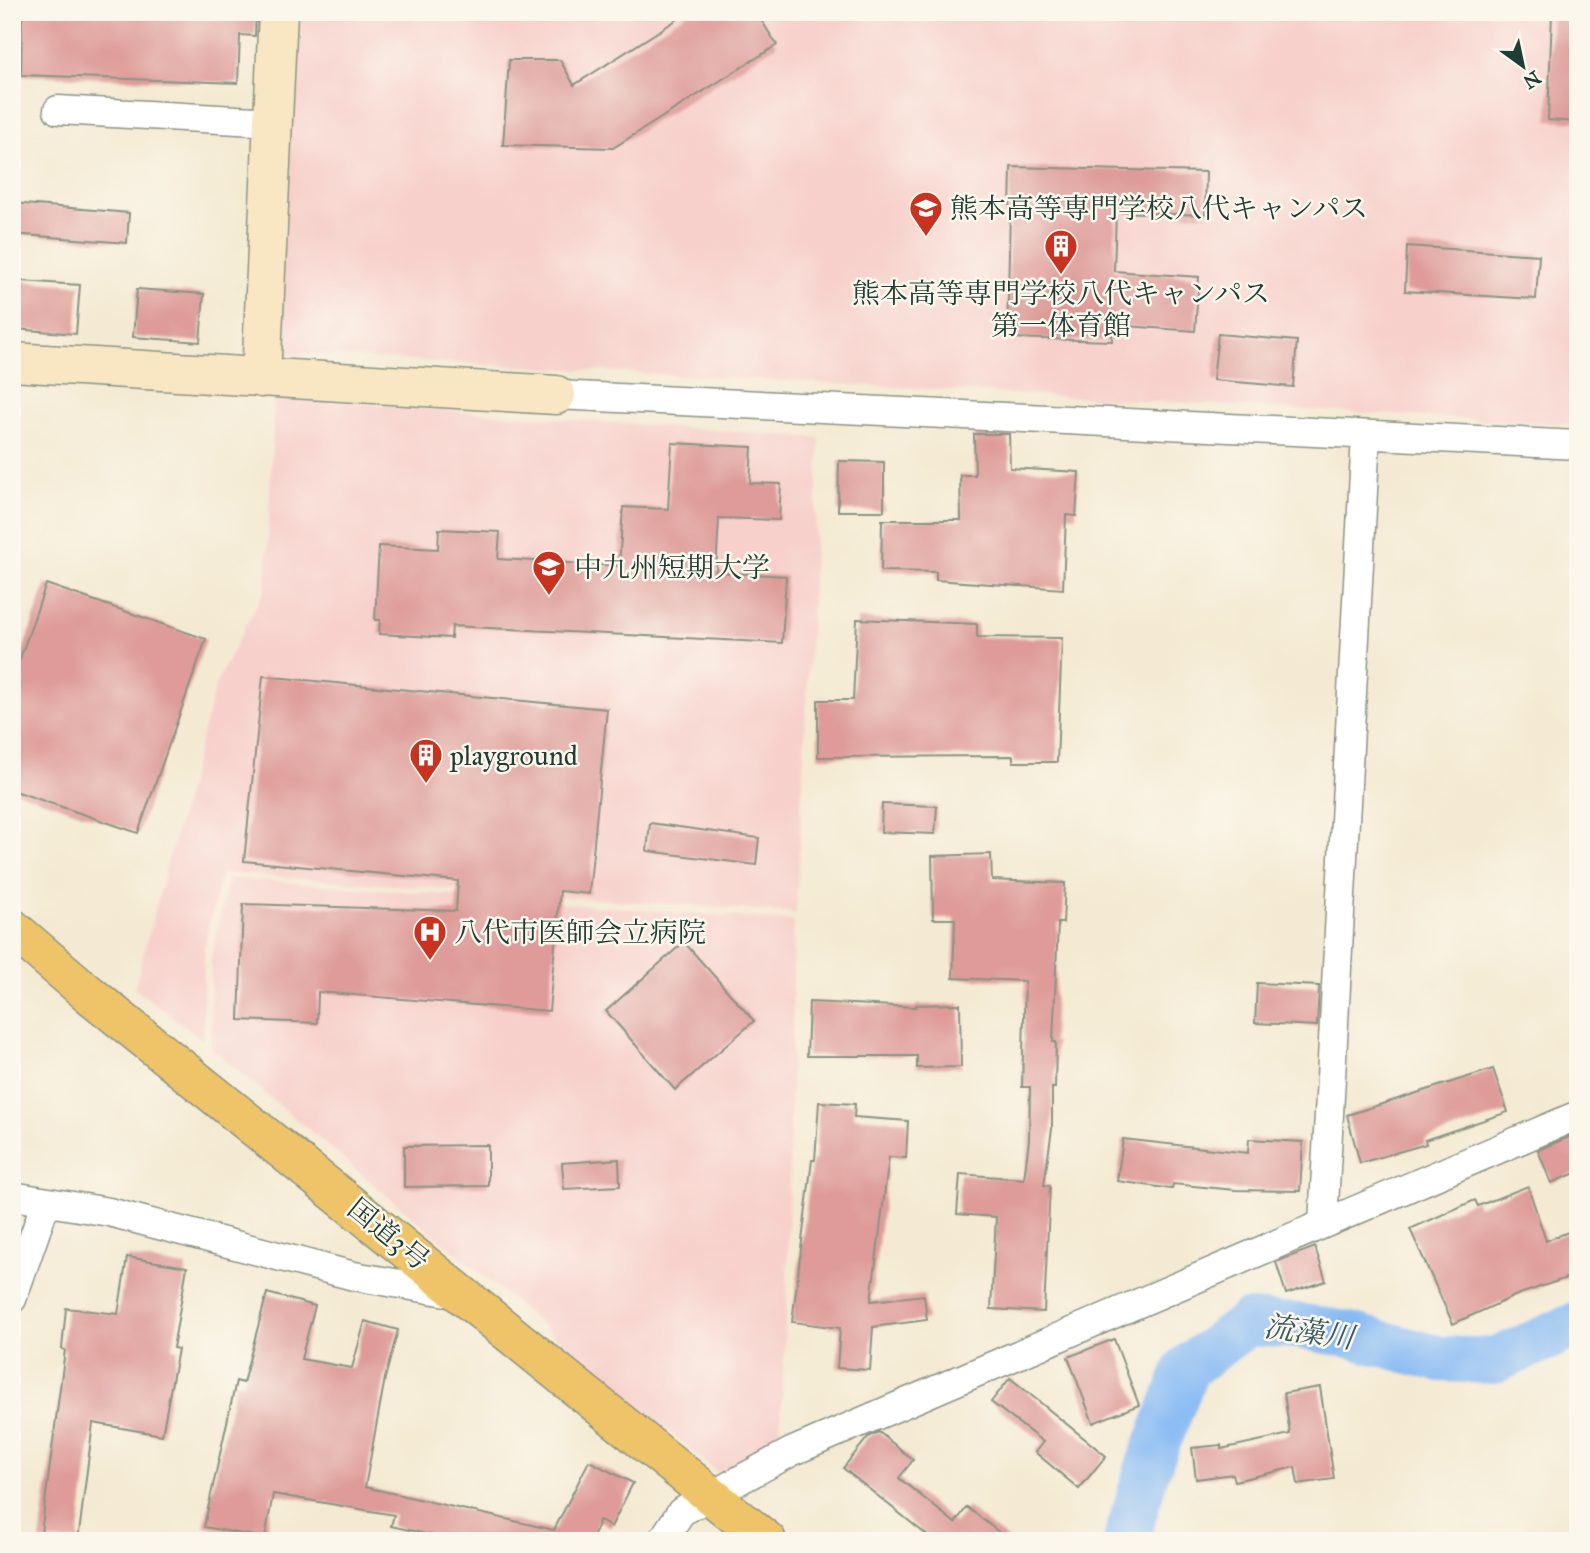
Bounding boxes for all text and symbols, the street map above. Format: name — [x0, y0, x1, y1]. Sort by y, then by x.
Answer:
north arrow — [1488, 32, 1558, 102]
text: N — [1519, 66, 1545, 94]
school or university icon: 熊本高等専門学校八代キャンパス — [907, 189, 945, 238]
place label: 熊本高等専門学校八代キャンパス — [950, 191, 1368, 226]
building icon: 熊本高等専門学校八代キャンパス 第一体育館 — [1042, 227, 1080, 276]
place label: 熊本高等専門学校八代キャンパス 第一体育館 — [852, 276, 1270, 343]
school or university icon: 中九州短期大学 — [530, 548, 568, 597]
place label: 中九州短期大学 — [574, 550, 770, 585]
building icon: playground — [407, 736, 445, 785]
place label: playground — [449, 738, 578, 773]
hospital icon: 八代市医師会立病院 — [411, 913, 449, 962]
place label: 八代市医師会立病院 — [454, 915, 706, 950]
street label: 国道3号 — [341, 1191, 437, 1278]
water label: 流藻川 — [1262, 1308, 1359, 1357]

